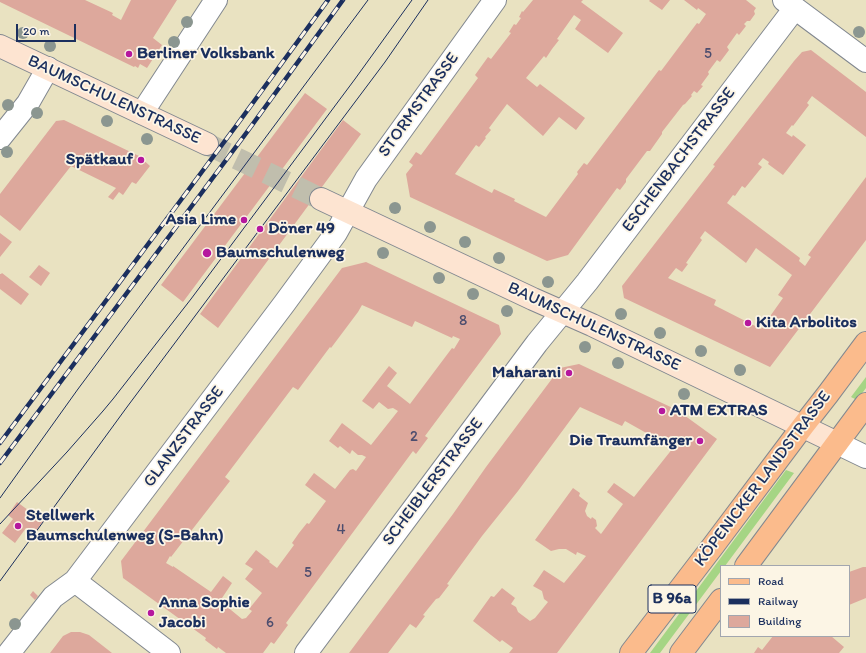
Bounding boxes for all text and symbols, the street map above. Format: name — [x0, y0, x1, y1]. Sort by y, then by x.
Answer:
scale bar — [18, 16, 78, 42]
text: 20 m — [23, 24, 50, 38]
place label: Berliner Volksbank — [137, 44, 275, 64]
house number: 5 — [704, 45, 712, 63]
marker: Berliner Volksbank — [124, 49, 134, 59]
street label: STORMSTRASSE — [374, 49, 464, 161]
street label: BAUMSCHULENSTRASSE — [24, 51, 204, 149]
street label: ESCHENBACHSTRASSE — [618, 84, 740, 236]
place label: Spätkauf — [66, 150, 133, 170]
marker: Spätkauf — [136, 155, 146, 165]
place label: Asia Lime — [166, 210, 236, 230]
marker: Asia Lime — [239, 215, 249, 225]
place label: Döner 49 — [268, 219, 335, 239]
marker: Döner 49 — [255, 224, 265, 234]
place label: Baumschulenweg — [216, 243, 344, 263]
marker: Baumschulenweg — [201, 247, 213, 259]
street label: BAUMSCHULENSTRASSE — [504, 278, 684, 376]
house number: 8 — [459, 312, 467, 330]
place label: Kita Arbolitos — [756, 313, 857, 333]
marker: Kita Arbolitos — [743, 318, 753, 328]
place label: Maharani — [492, 363, 561, 383]
marker: Maharani — [564, 368, 574, 378]
street label: GLANZSTRASSE — [139, 383, 229, 491]
street label: KÖPENICKER LANDSTRASSE — [690, 387, 836, 571]
place label: ATM EXTRAS — [670, 401, 768, 421]
marker: ATM EXTRAS — [657, 406, 667, 416]
street label: SCHEIBLERSTRASSE — [378, 414, 488, 550]
house number: 2 — [410, 428, 418, 446]
place label: Die Traumfänger — [569, 431, 692, 451]
marker: Die Traumfänger — [695, 436, 705, 446]
place label: Stellwerk Baumschulenweg (S-Bahn) — [26, 506, 223, 546]
marker: Stellwerk Baumschulenweg (S-Bahn) — [13, 521, 23, 531]
house number: 4 — [336, 521, 346, 539]
house number: 5 — [304, 564, 312, 582]
legend — [720, 565, 850, 637]
text: Road — [758, 574, 784, 588]
road number: B 96a — [648, 585, 696, 613]
place label: Anna Sophie Jacobi — [159, 593, 250, 633]
text: Railway — [758, 594, 798, 608]
marker: Anna Sophie Jacobi — [146, 608, 156, 618]
house number: 6 — [266, 614, 274, 632]
text: Building — [758, 614, 801, 628]

